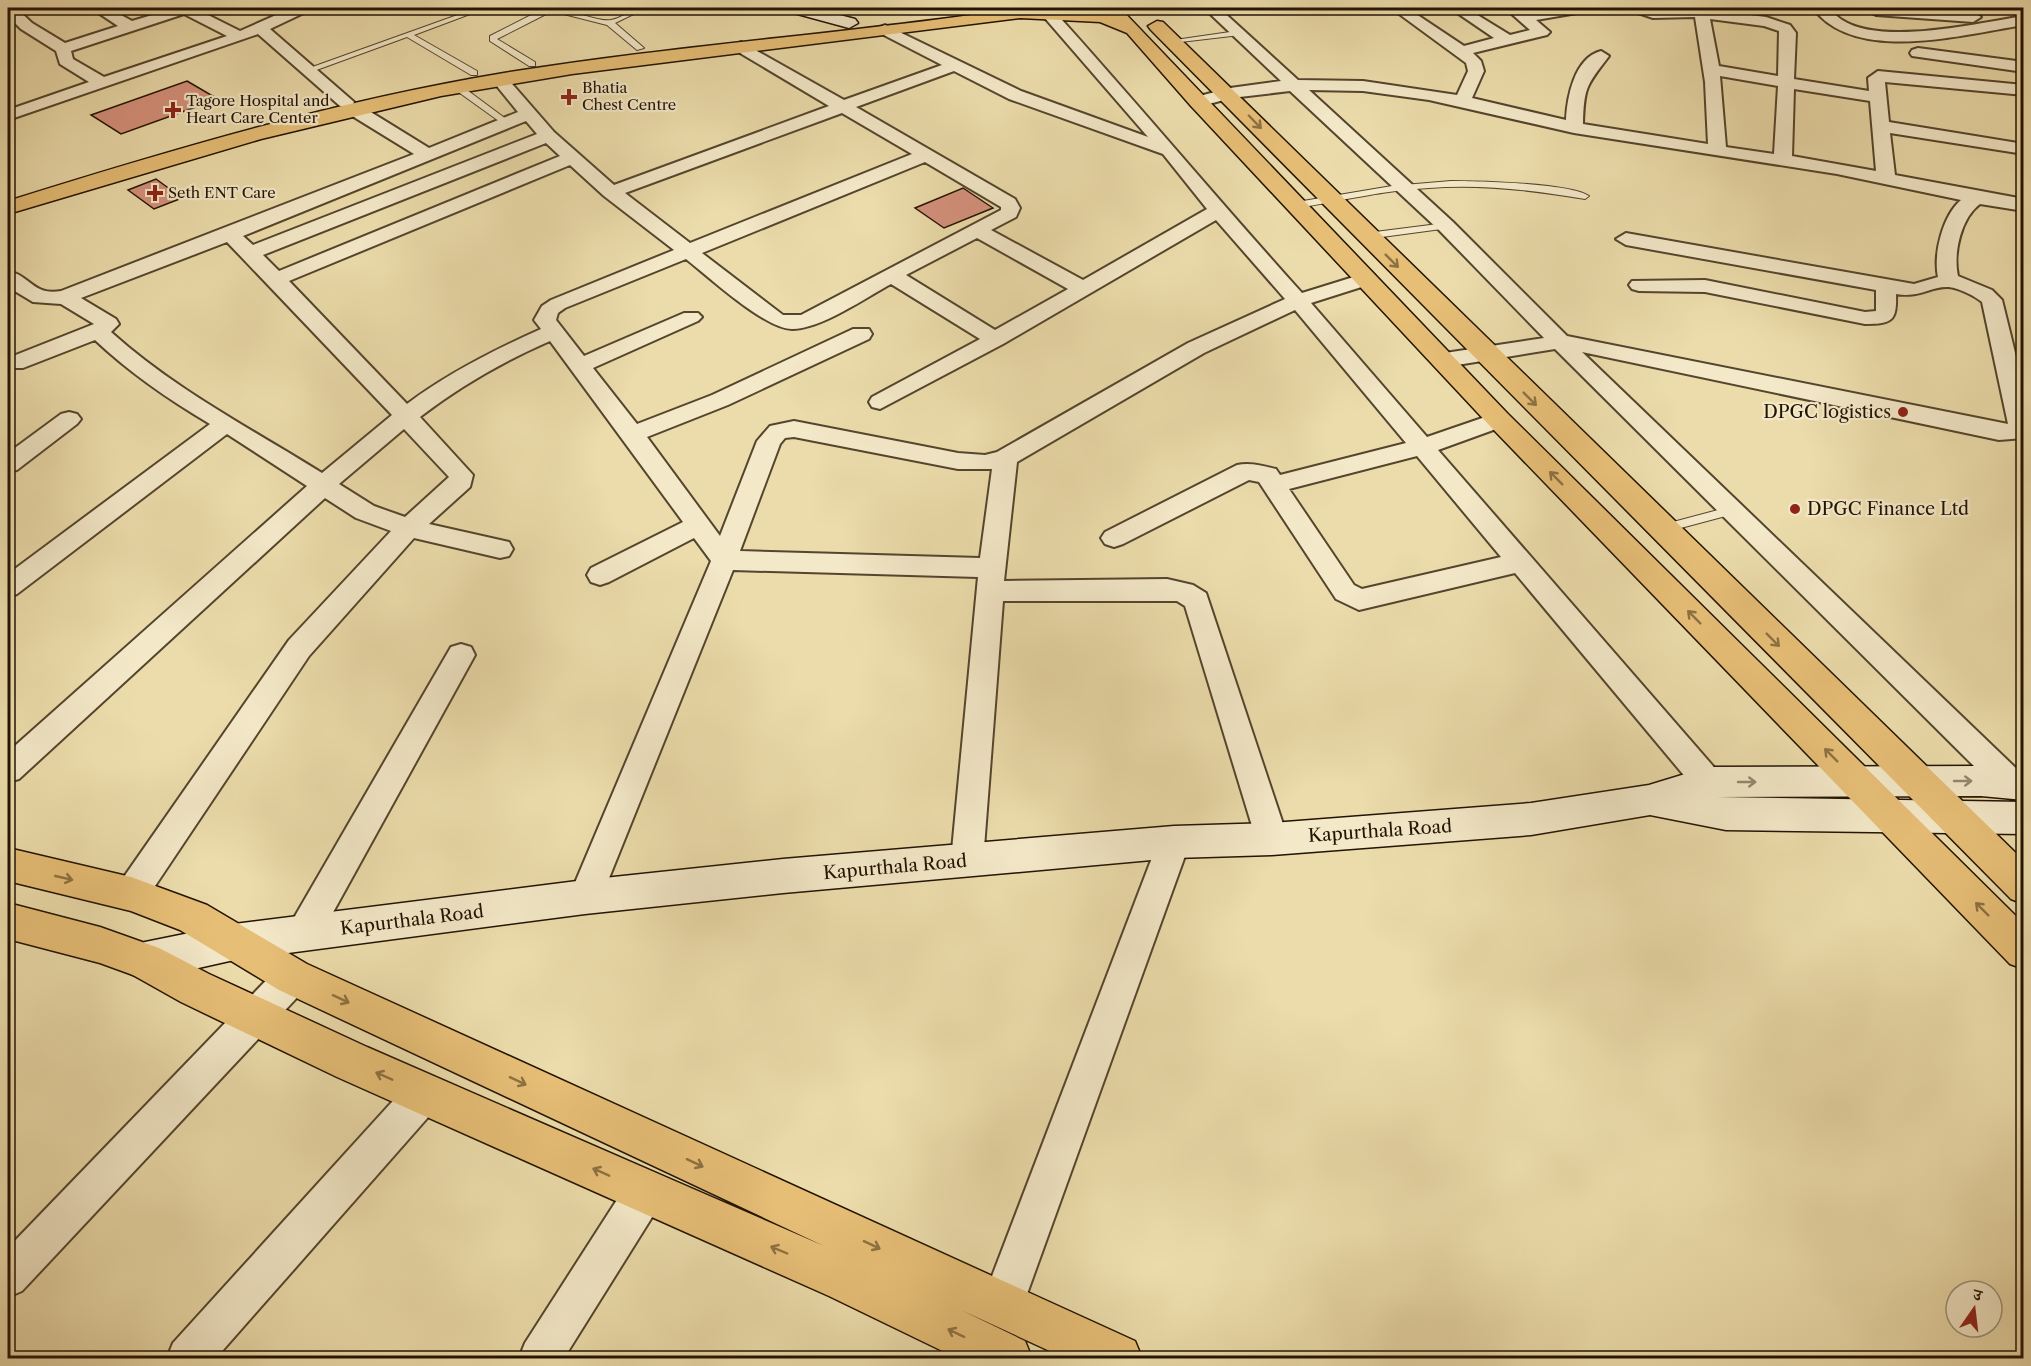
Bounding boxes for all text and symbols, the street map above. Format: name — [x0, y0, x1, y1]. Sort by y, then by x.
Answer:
place label: Bhatia Chest Centre — [582, 78, 676, 114]
marker: Bhatia Chest Centre — [560, 88, 578, 106]
place label: Tagore Hospital and Heart Care Center — [186, 91, 329, 127]
marker: Tagore Hospital and Heart Care Center — [164, 101, 182, 119]
one-way arrow — [1248, 115, 1263, 130]
place label: Seth ENT Care — [168, 183, 276, 202]
marker: Seth ENT Care — [146, 184, 164, 202]
one-way arrow — [1385, 254, 1399, 269]
one-way arrow — [1522, 391, 1537, 406]
place label: DPGC logistics — [1763, 401, 1891, 423]
marker: DPGC logistics — [1896, 405, 1910, 419]
one-way arrow — [1549, 471, 1564, 486]
place label: DPGC Finance Ltd — [1807, 498, 1969, 520]
marker: DPGC Finance Ltd — [1788, 502, 1802, 516]
one-way arrow — [1687, 609, 1701, 624]
one-way arrow — [1766, 632, 1781, 647]
one-way arrow — [1824, 748, 1839, 763]
one-way arrow — [1953, 775, 1973, 787]
one-way arrow — [1737, 776, 1757, 788]
street label: Kapurthala Road — [1307, 815, 1453, 847]
street label: Kapurthala Road — [822, 850, 968, 884]
one-way arrow — [55, 873, 74, 885]
street label: Kapurthala Road — [339, 900, 485, 940]
one-way arrow — [1975, 902, 1990, 917]
one-way arrow — [331, 994, 350, 1005]
one-way arrow — [375, 1070, 393, 1081]
one-way arrow — [508, 1075, 526, 1087]
one-way arrow — [685, 1158, 703, 1169]
one-way arrow — [592, 1166, 610, 1177]
one-way arrow — [862, 1240, 880, 1251]
one-way arrow — [771, 1244, 789, 1255]
north arrow — [1944, 1279, 2004, 1339]
text: उ — [1970, 1284, 1986, 1306]
one-way arrow — [947, 1327, 965, 1338]

